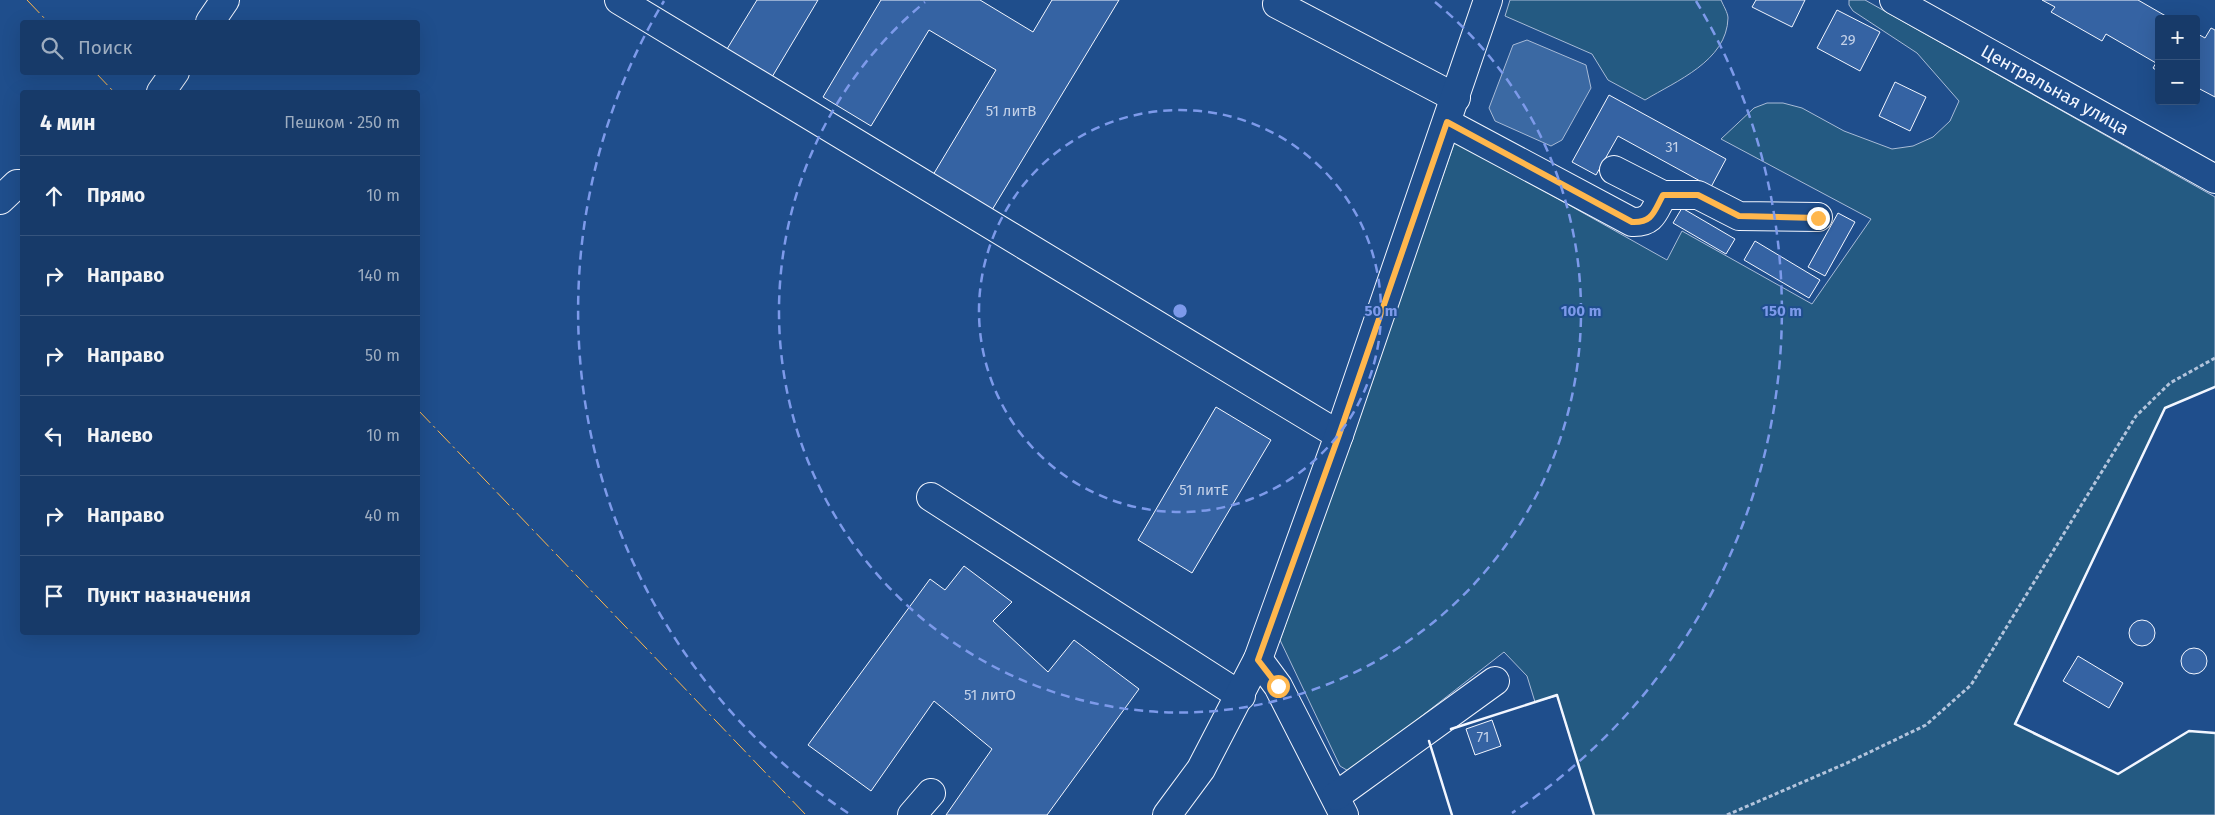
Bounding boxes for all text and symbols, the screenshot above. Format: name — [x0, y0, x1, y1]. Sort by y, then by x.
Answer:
map controls — [2155, 15, 2200, 105]
button: + — [2155, 15, 2200, 60]
search box — [20, 20, 420, 75]
house number: 29 — [1840, 31, 1856, 49]
icon: search — [38, 34, 66, 62]
text: Поиск — [78, 36, 132, 59]
street label: Центральная улица — [1977, 40, 2133, 140]
button: − — [2155, 60, 2200, 105]
house number: 51 литВ — [986, 102, 1036, 120]
text: 4 мин — [40, 110, 96, 136]
text: Пешком · 250 m — [284, 113, 400, 132]
house number: 31 — [1665, 138, 1679, 156]
icon: ahead — [40, 182, 68, 210]
text: Прямо — [87, 184, 145, 207]
text: 10 m — [366, 186, 400, 205]
route end — [1807, 207, 1830, 230]
icon: right — [40, 262, 68, 290]
text: Направо — [87, 264, 164, 287]
text: 140 m — [358, 266, 400, 285]
centre of rings — [1171, 302, 1189, 320]
text: 50 m — [1364, 302, 1398, 320]
text: 100 m — [1561, 302, 1601, 320]
text: 150 m — [1762, 302, 1802, 320]
icon: right — [40, 342, 68, 370]
text: Направо — [87, 344, 164, 367]
text: 50 m — [365, 346, 400, 365]
icon: left — [40, 422, 68, 450]
text: Налево — [87, 424, 153, 447]
text: 10 m — [366, 426, 400, 445]
house number: 51 литЕ — [1179, 481, 1229, 499]
icon: right — [40, 502, 68, 530]
text: Направо — [87, 504, 164, 527]
text: 40 m — [365, 506, 400, 525]
icon: arrive — [40, 582, 68, 610]
text: Пункт назначения — [87, 584, 251, 607]
route start — [1267, 675, 1290, 698]
house number: 51 литО — [964, 686, 1016, 704]
house number: 71 — [1477, 728, 1489, 746]

